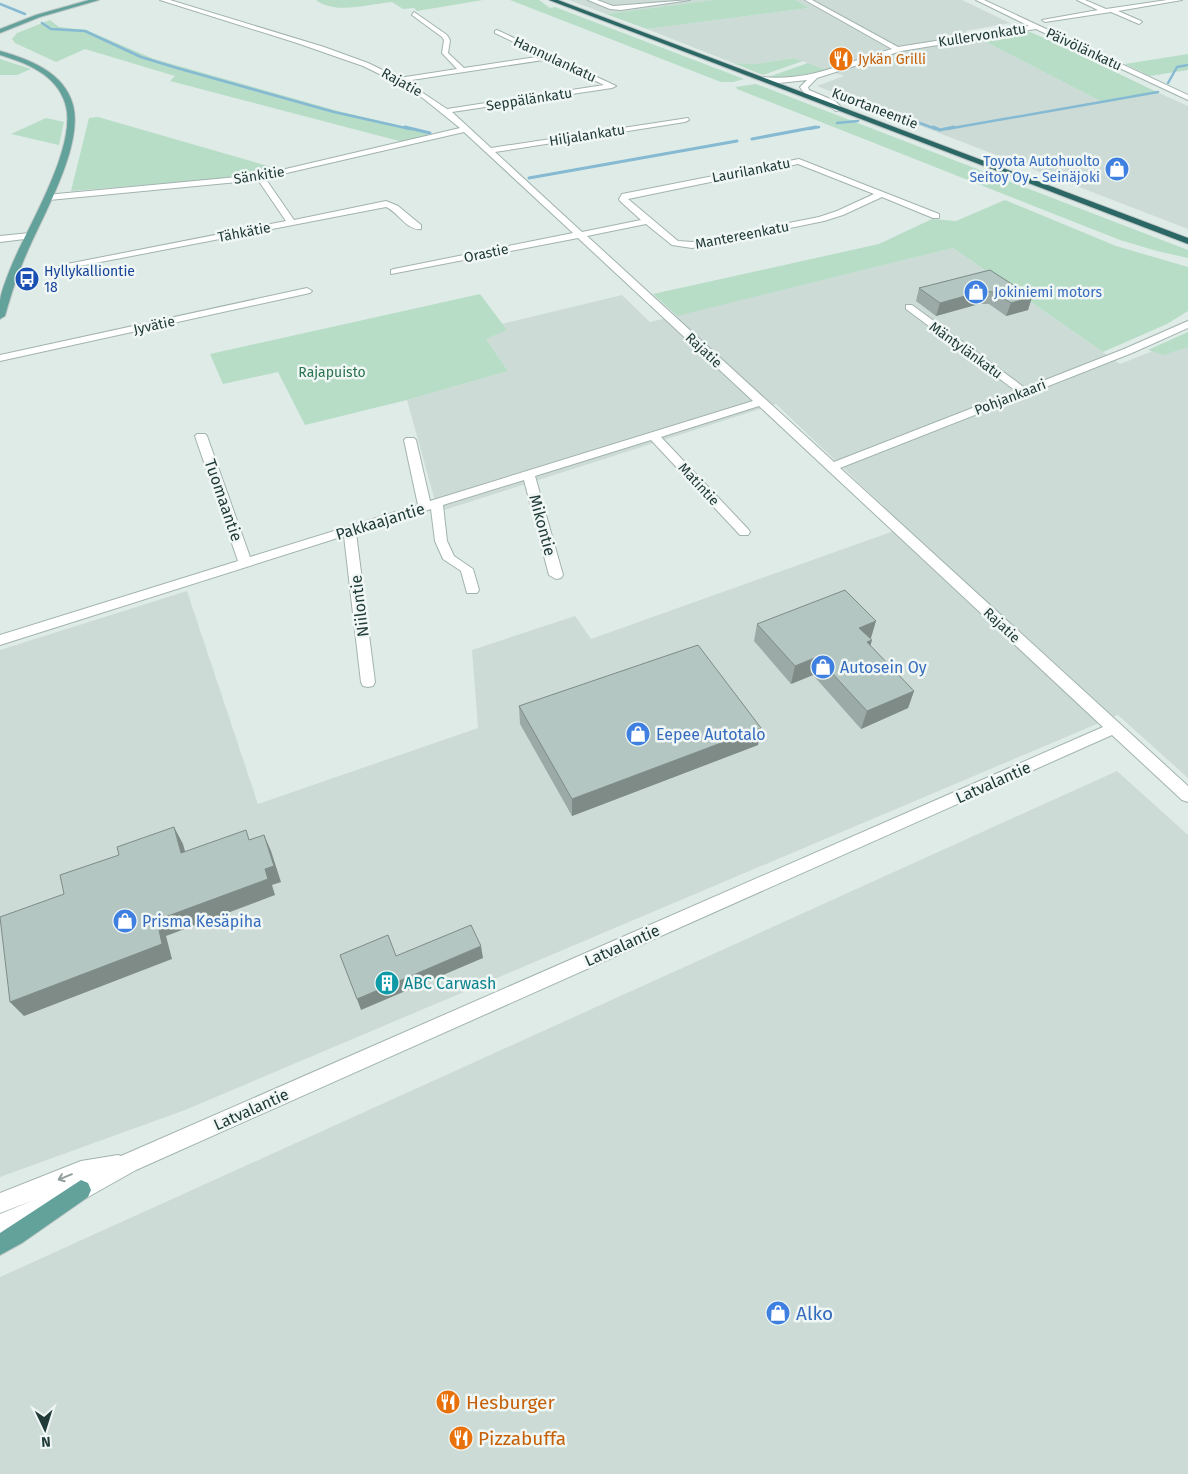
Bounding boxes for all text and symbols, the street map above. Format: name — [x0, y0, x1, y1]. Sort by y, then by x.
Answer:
street label: Kullervonkatu — [937, 20, 1027, 51]
street label: Päivölänkatu — [1043, 25, 1124, 74]
street label: Hannulankatu — [511, 33, 599, 86]
restaurant icon: Jykän Grilli — [828, 46, 854, 72]
place label: Jykän Grilli — [858, 51, 926, 68]
street label: Rajatie — [378, 64, 425, 101]
street label: Seppälänkatu — [485, 84, 573, 115]
street label: Kuortaneentie — [829, 84, 920, 133]
street label: Hiljalankatu — [548, 121, 626, 150]
place label: Toyota Autohuolto Seitoy Oy - Seinäjoki — [969, 153, 1100, 186]
street label: Laurilankatu — [710, 155, 792, 186]
shop icon: Toyota Autohuolto Seitoy Oy - Seinäjoki — [1104, 156, 1130, 182]
street label: Sänkitie — [232, 163, 286, 188]
street label: Mantereenkatu — [694, 218, 791, 253]
street label: Tähkätie — [216, 219, 272, 246]
street label: Orastie — [462, 240, 510, 267]
place label: Hyllykalliontie 18 — [44, 263, 135, 296]
bus stop icon: Hyllykalliontie 18 — [14, 266, 40, 292]
shop icon: Jokiniemi motors — [963, 279, 989, 305]
place label: Jokiniemi motors — [994, 284, 1102, 301]
street label: Jyvätie — [132, 313, 176, 338]
street label: Mäntylänkatu — [926, 318, 1006, 383]
street label: Rajatie — [682, 329, 726, 372]
park label: Rajapuisto — [298, 364, 366, 381]
street label: Pohjankaari — [972, 376, 1048, 419]
street label: Tuomaantie — [201, 457, 246, 544]
street label: Matintie — [675, 459, 723, 509]
street label: Mikontie — [525, 492, 560, 558]
street label: Pakkaajantie — [333, 499, 427, 544]
street label: Niilontie — [346, 574, 373, 638]
street label: Rajatie — [980, 604, 1024, 647]
shop icon: Autosein Oy — [810, 654, 836, 680]
place label: Autosein Oy — [840, 658, 927, 677]
shop icon: Eepee Autotalo — [625, 721, 651, 747]
place label: Eepee Autotalo — [656, 725, 766, 744]
street label: Latvalantie — [953, 757, 1034, 807]
shop icon: Prisma Kesäpiha — [112, 908, 138, 934]
place label: Prisma Kesäpiha — [142, 912, 262, 931]
street label: Latvalantie — [582, 920, 663, 970]
building icon: ABC Carwash — [374, 970, 400, 996]
place label: ABC Carwash — [404, 974, 496, 993]
street label: Latvalantie — [211, 1084, 292, 1134]
one-way arrow — [58, 1173, 73, 1183]
shop icon: Alko — [765, 1300, 791, 1326]
place label: Alko — [796, 1302, 833, 1325]
restaurant icon: Hesburger — [435, 1389, 461, 1415]
place label: Hesburger — [466, 1391, 555, 1414]
north arrow — [20, 1404, 70, 1454]
restaurant icon: Pizzabuffa — [448, 1425, 474, 1451]
place label: Pizzabuffa — [478, 1427, 566, 1450]
text: N — [41, 1433, 51, 1450]

